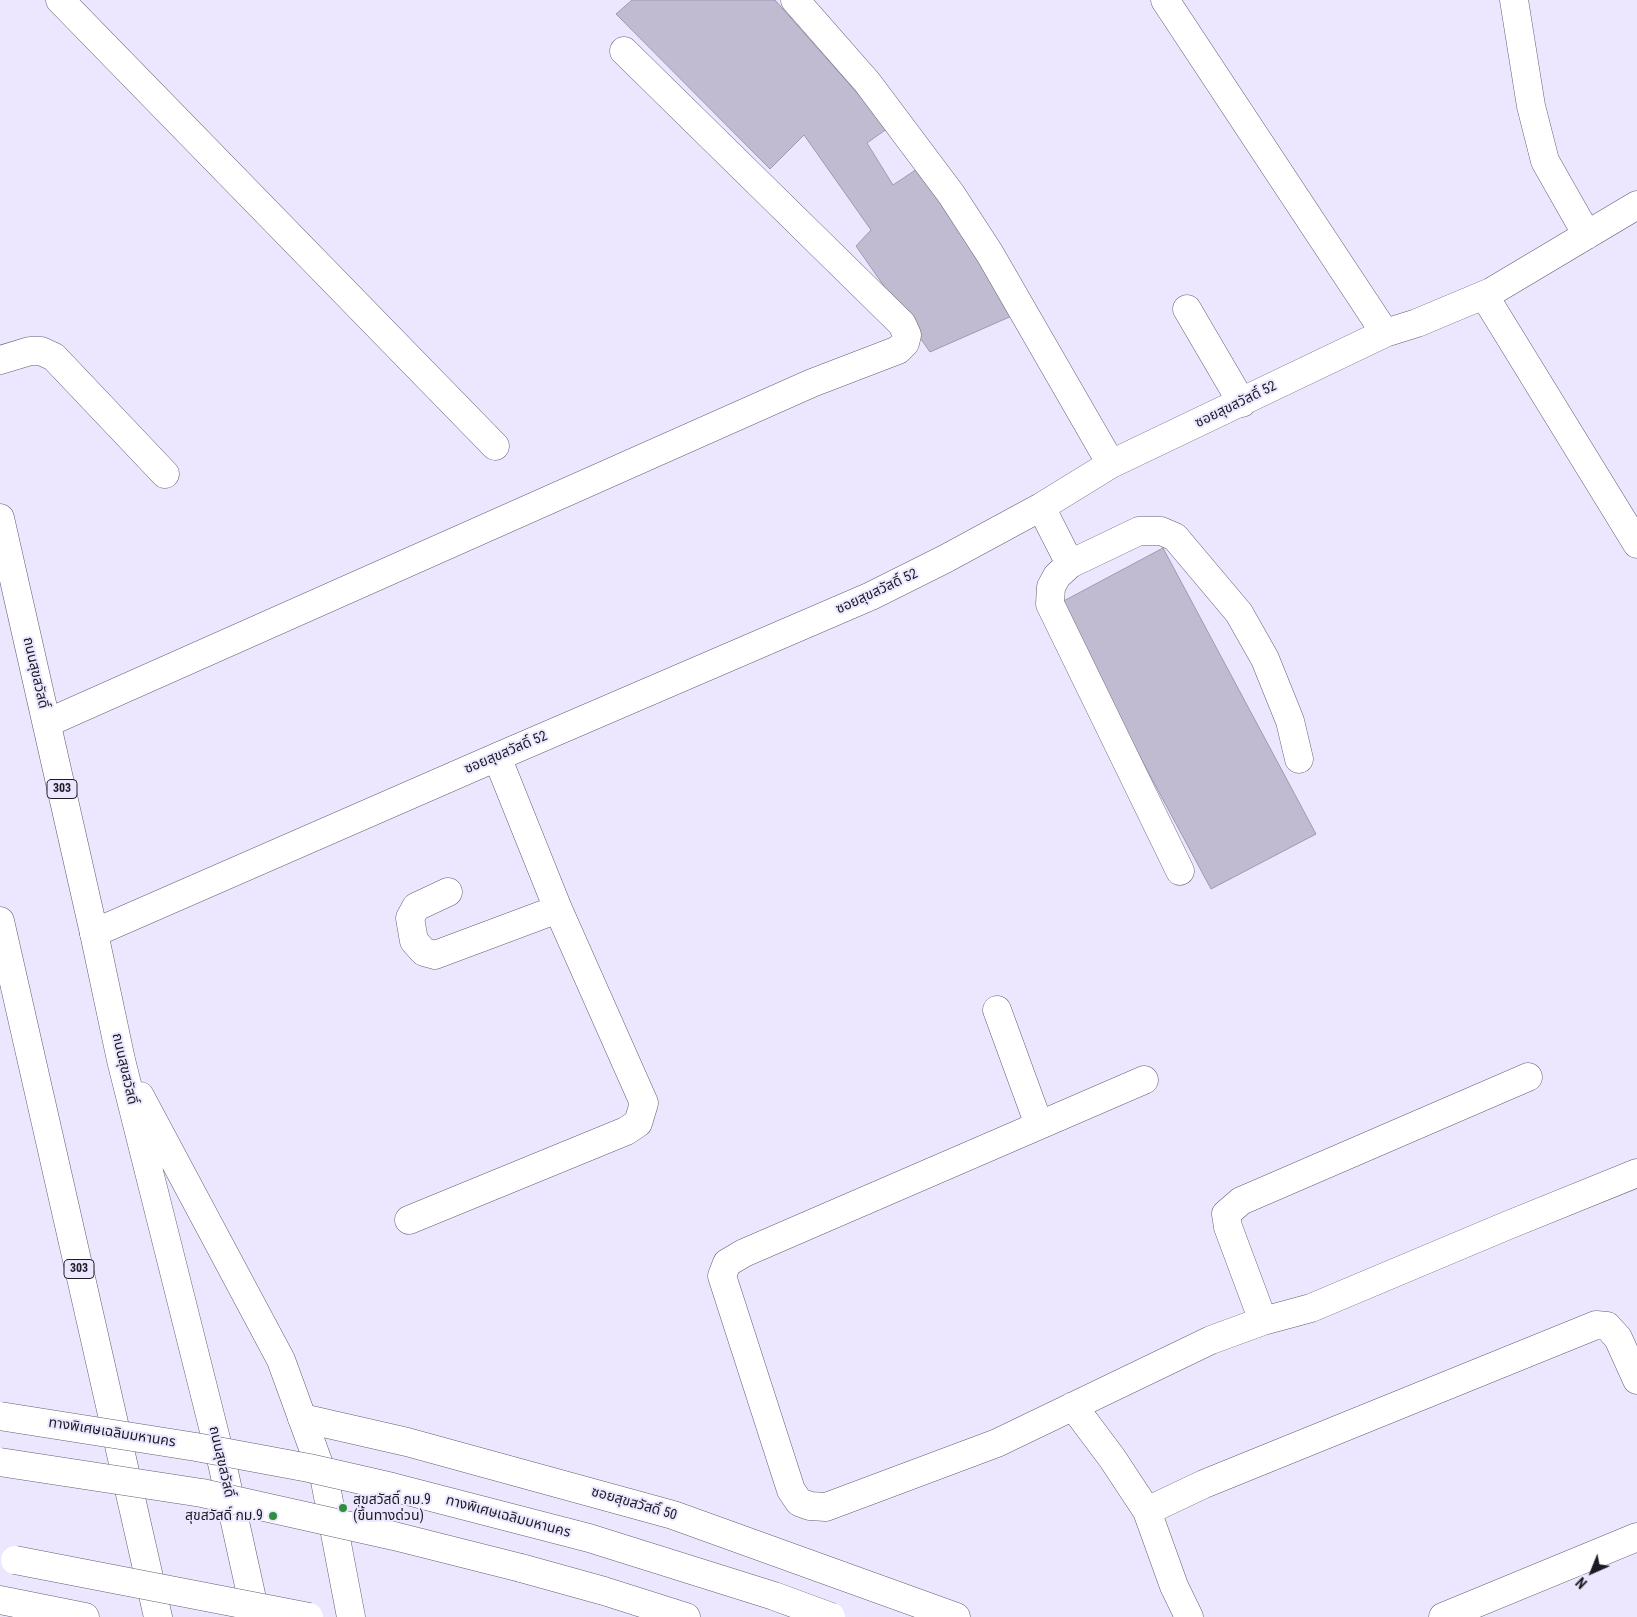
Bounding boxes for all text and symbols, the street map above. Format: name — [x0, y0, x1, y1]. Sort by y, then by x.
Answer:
street label: ซอยสุขสวัสดิ์ 52 — [1193, 378, 1279, 432]
street label: ซอยสุขสวัสดิ์ 52 — [833, 566, 921, 618]
street label: ถนนสุขสวัสดิ์ — [19, 636, 51, 710]
street label: ซอยสุขสวัสดิ์ 52 — [462, 728, 550, 778]
road number: 303 — [47, 780, 77, 799]
street label: ถนนสุขสวัสดิ์ — [108, 1032, 140, 1106]
road number: 303 — [64, 1260, 94, 1278]
street label: ทางพิเศษเฉลิมมหานคร — [47, 1415, 177, 1451]
street label: ถนนสุขสวัสดิ์ — [205, 1425, 237, 1499]
street label: ซอยสุขสวัสดิ์ 50 — [589, 1484, 679, 1524]
place label: สุขสวัสดิ์ กม.9 (ขึ้นทางด่วน) — [353, 1492, 431, 1524]
street label: ทางพิเศษเฉลิมมหานคร — [444, 1492, 572, 1542]
marker: สุขสวัสดิ์ กม.9 (ขึ้นทางด่วน) — [337, 1502, 349, 1514]
place label: สุขสวัสดิ์ กม.9 — [185, 1508, 263, 1524]
marker: สุขสวัสดิ์ กม.9 — [267, 1510, 279, 1522]
north arrow — [1567, 1547, 1617, 1597]
text: N — [1573, 1574, 1590, 1592]

